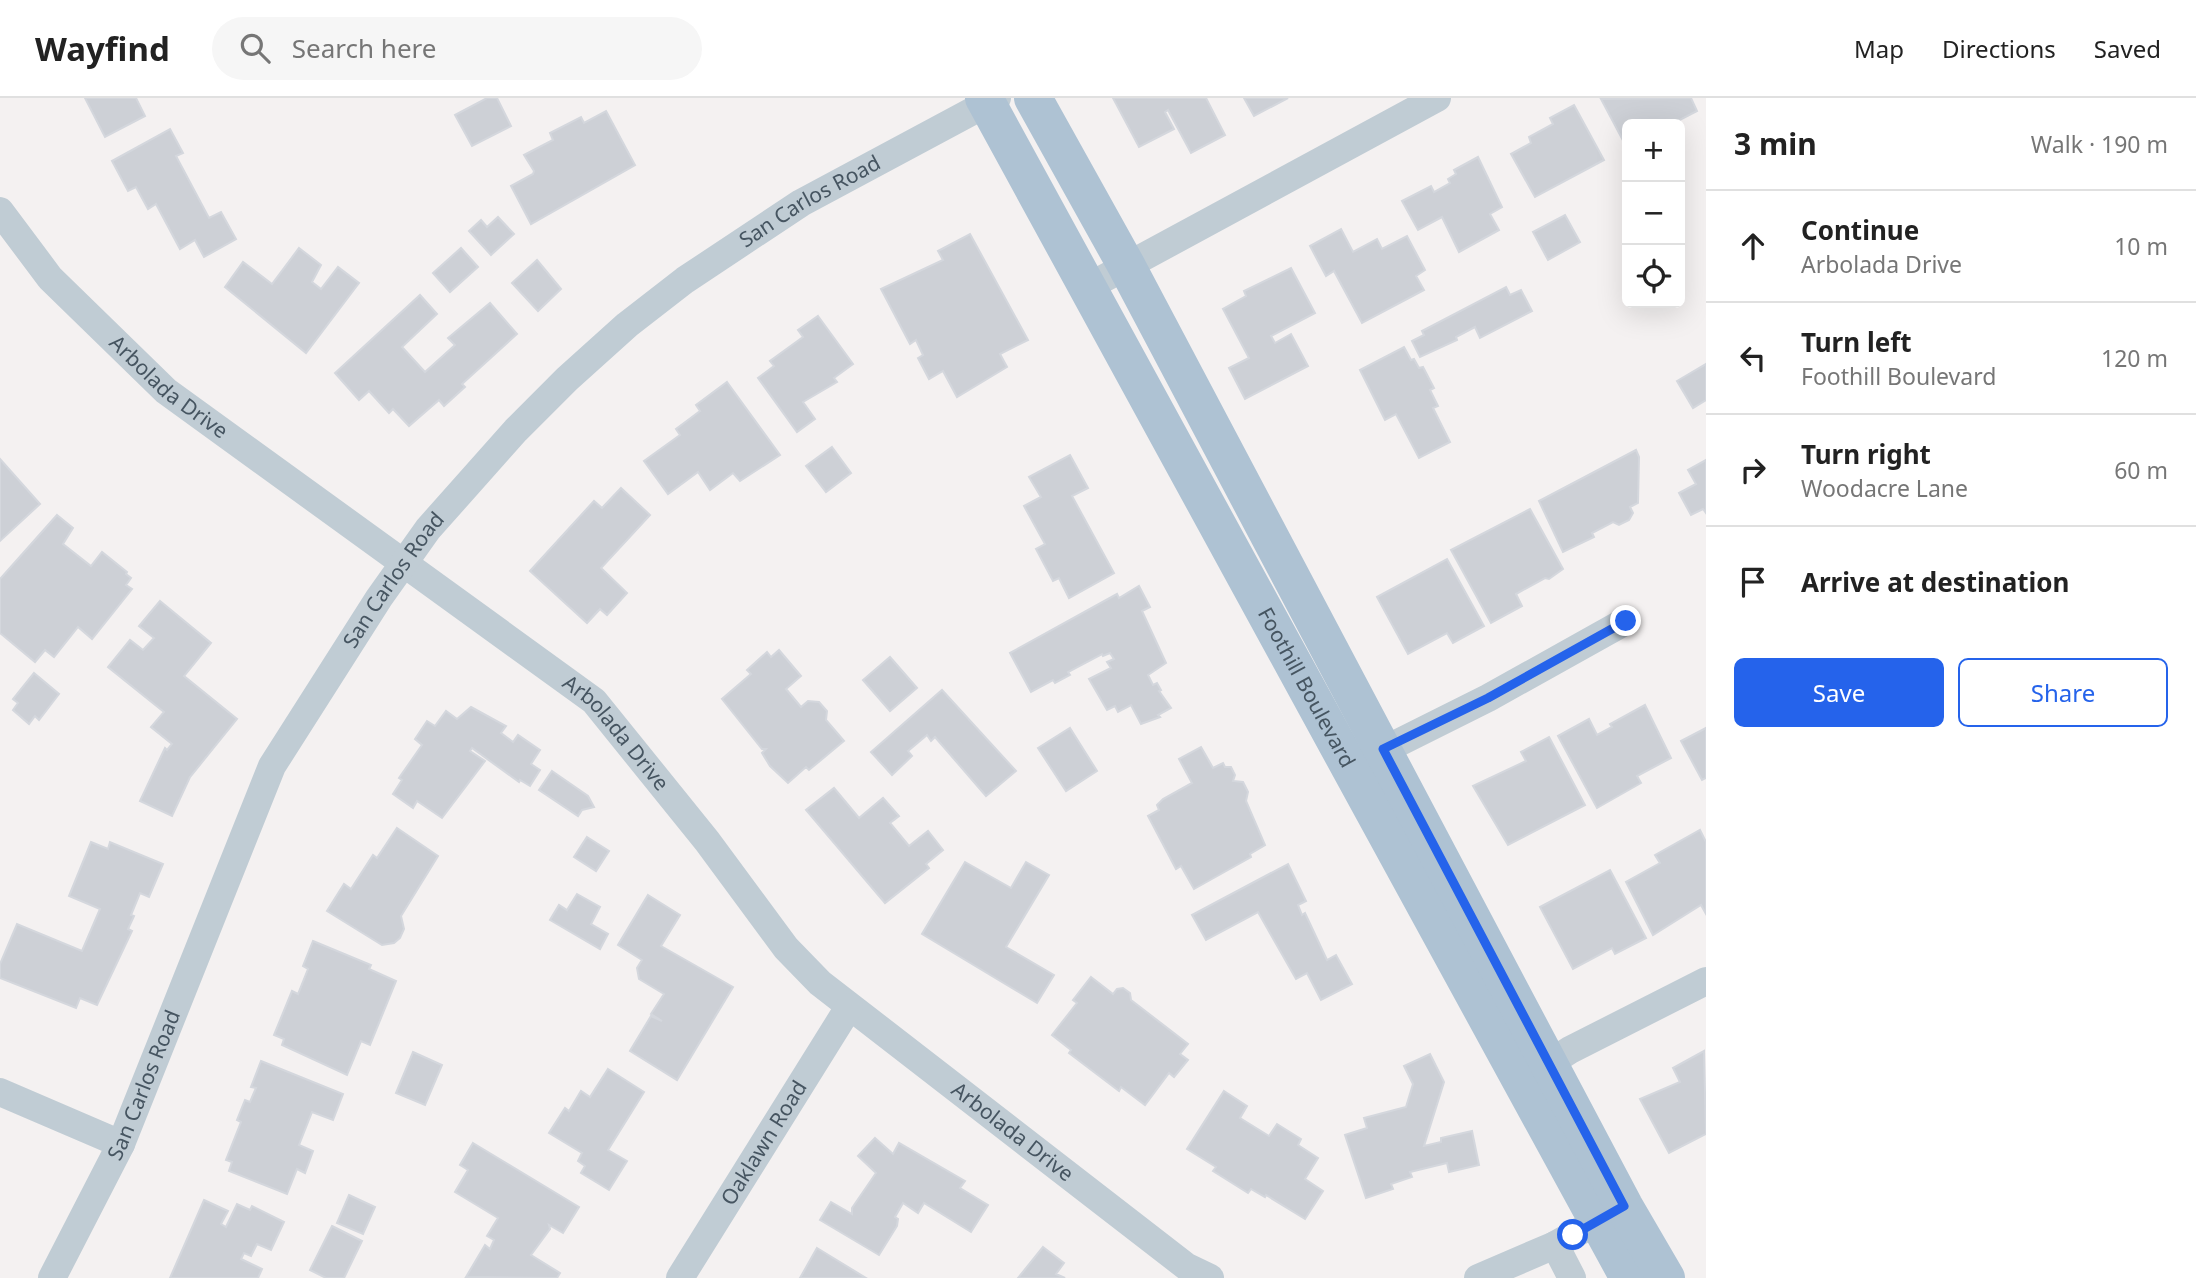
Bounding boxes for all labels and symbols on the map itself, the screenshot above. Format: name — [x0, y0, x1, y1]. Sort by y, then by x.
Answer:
street label: San Carlos Road — [733, 148, 885, 253]
street label: Arbolada Drive — [104, 329, 234, 444]
street label: San Carlos Road — [336, 505, 450, 653]
street label: Foothill Boulevard — [1252, 602, 1362, 772]
route end — [1610, 605, 1641, 636]
street label: Arbolada Drive — [558, 668, 676, 796]
street label: San Carlos Road — [100, 1006, 186, 1165]
street label: Oaklawn Road — [714, 1075, 813, 1210]
street label: Arbolada Drive — [946, 1075, 1080, 1187]
route start — [1557, 1219, 1588, 1250]

